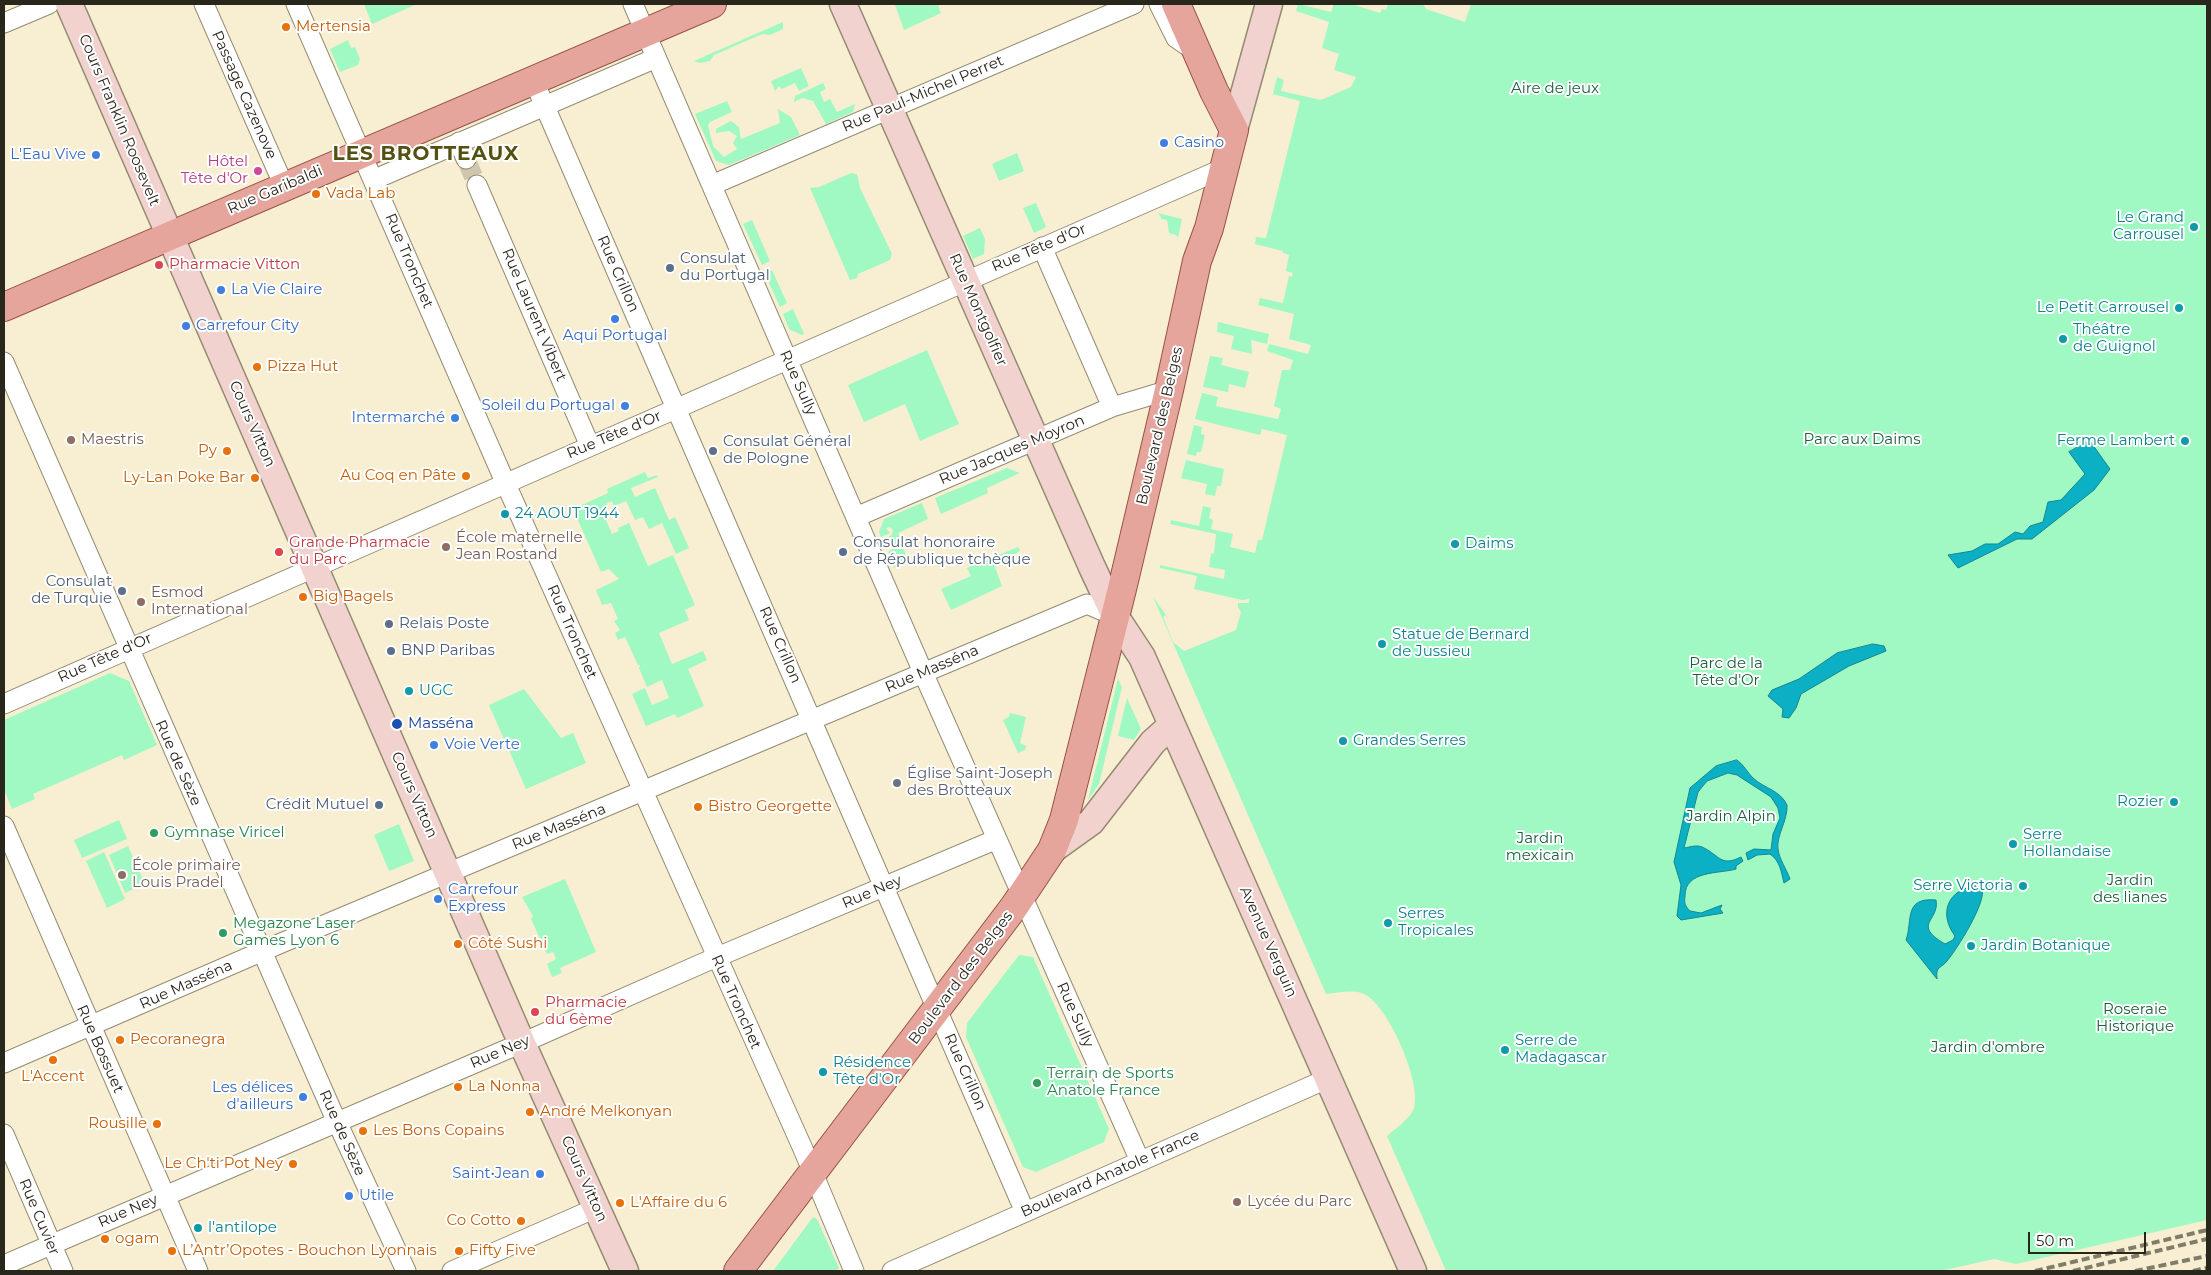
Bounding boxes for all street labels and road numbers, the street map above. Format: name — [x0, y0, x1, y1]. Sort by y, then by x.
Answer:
street label: Passage Cazenove — [208, 28, 280, 162]
street label: Cours Franklin Roosevelt — [75, 31, 163, 209]
street label: Rue Paul-Michel Perret — [840, 52, 1006, 136]
street label: Rue Garibaldi — [225, 162, 325, 218]
street label: Rue Tronchet — [381, 211, 437, 311]
street label: Rue Tête d'Or — [989, 220, 1089, 276]
street label: Rue Crillon — [593, 233, 643, 315]
street label: Rue Laurent Vibert — [498, 246, 570, 384]
street label: Rue Montgolfier — [945, 251, 1011, 369]
street label: Boulevard des Belges — [1133, 345, 1187, 507]
street label: Rue Sully — [776, 348, 820, 418]
street label: Cours Vitton — [225, 378, 279, 470]
street label: Rue Tête d'Or — [564, 407, 664, 463]
street label: Rue Jacques Moyron — [937, 411, 1087, 489]
street label: Rue Tronchet — [543, 582, 601, 682]
street label: Rue Crillon — [755, 604, 805, 686]
street label: Rue Tête d'Or — [55, 629, 155, 687]
street label: Rue Masséna — [883, 641, 981, 697]
street label: Rue de Sèze — [151, 717, 205, 809]
street label: Cours Vitton — [387, 749, 441, 841]
street label: Rue Masséna — [509, 800, 609, 854]
street label: Rue Ney — [839, 871, 905, 913]
street label: Avenue Verguin — [1235, 884, 1301, 1000]
street label: Boulevard des Belges — [905, 908, 1017, 1048]
street label: Rue Tronchet — [707, 952, 765, 1052]
street label: Rue Masséna — [137, 956, 235, 1014]
street label: Rue Sully — [1053, 980, 1097, 1050]
street label: Rue Bossuet — [73, 1002, 127, 1096]
street label: Rue Ney — [467, 1031, 533, 1073]
street label: Rue Crillon — [940, 1031, 990, 1113]
street label: Rue de Sèze — [315, 1087, 369, 1179]
street label: Boulevard Anatole France — [1018, 1126, 1202, 1222]
street label: Cours Vitton — [557, 1133, 611, 1225]
street label: Rue Cuvier — [15, 1176, 63, 1258]
street label: Rue Ney — [95, 1190, 161, 1232]

